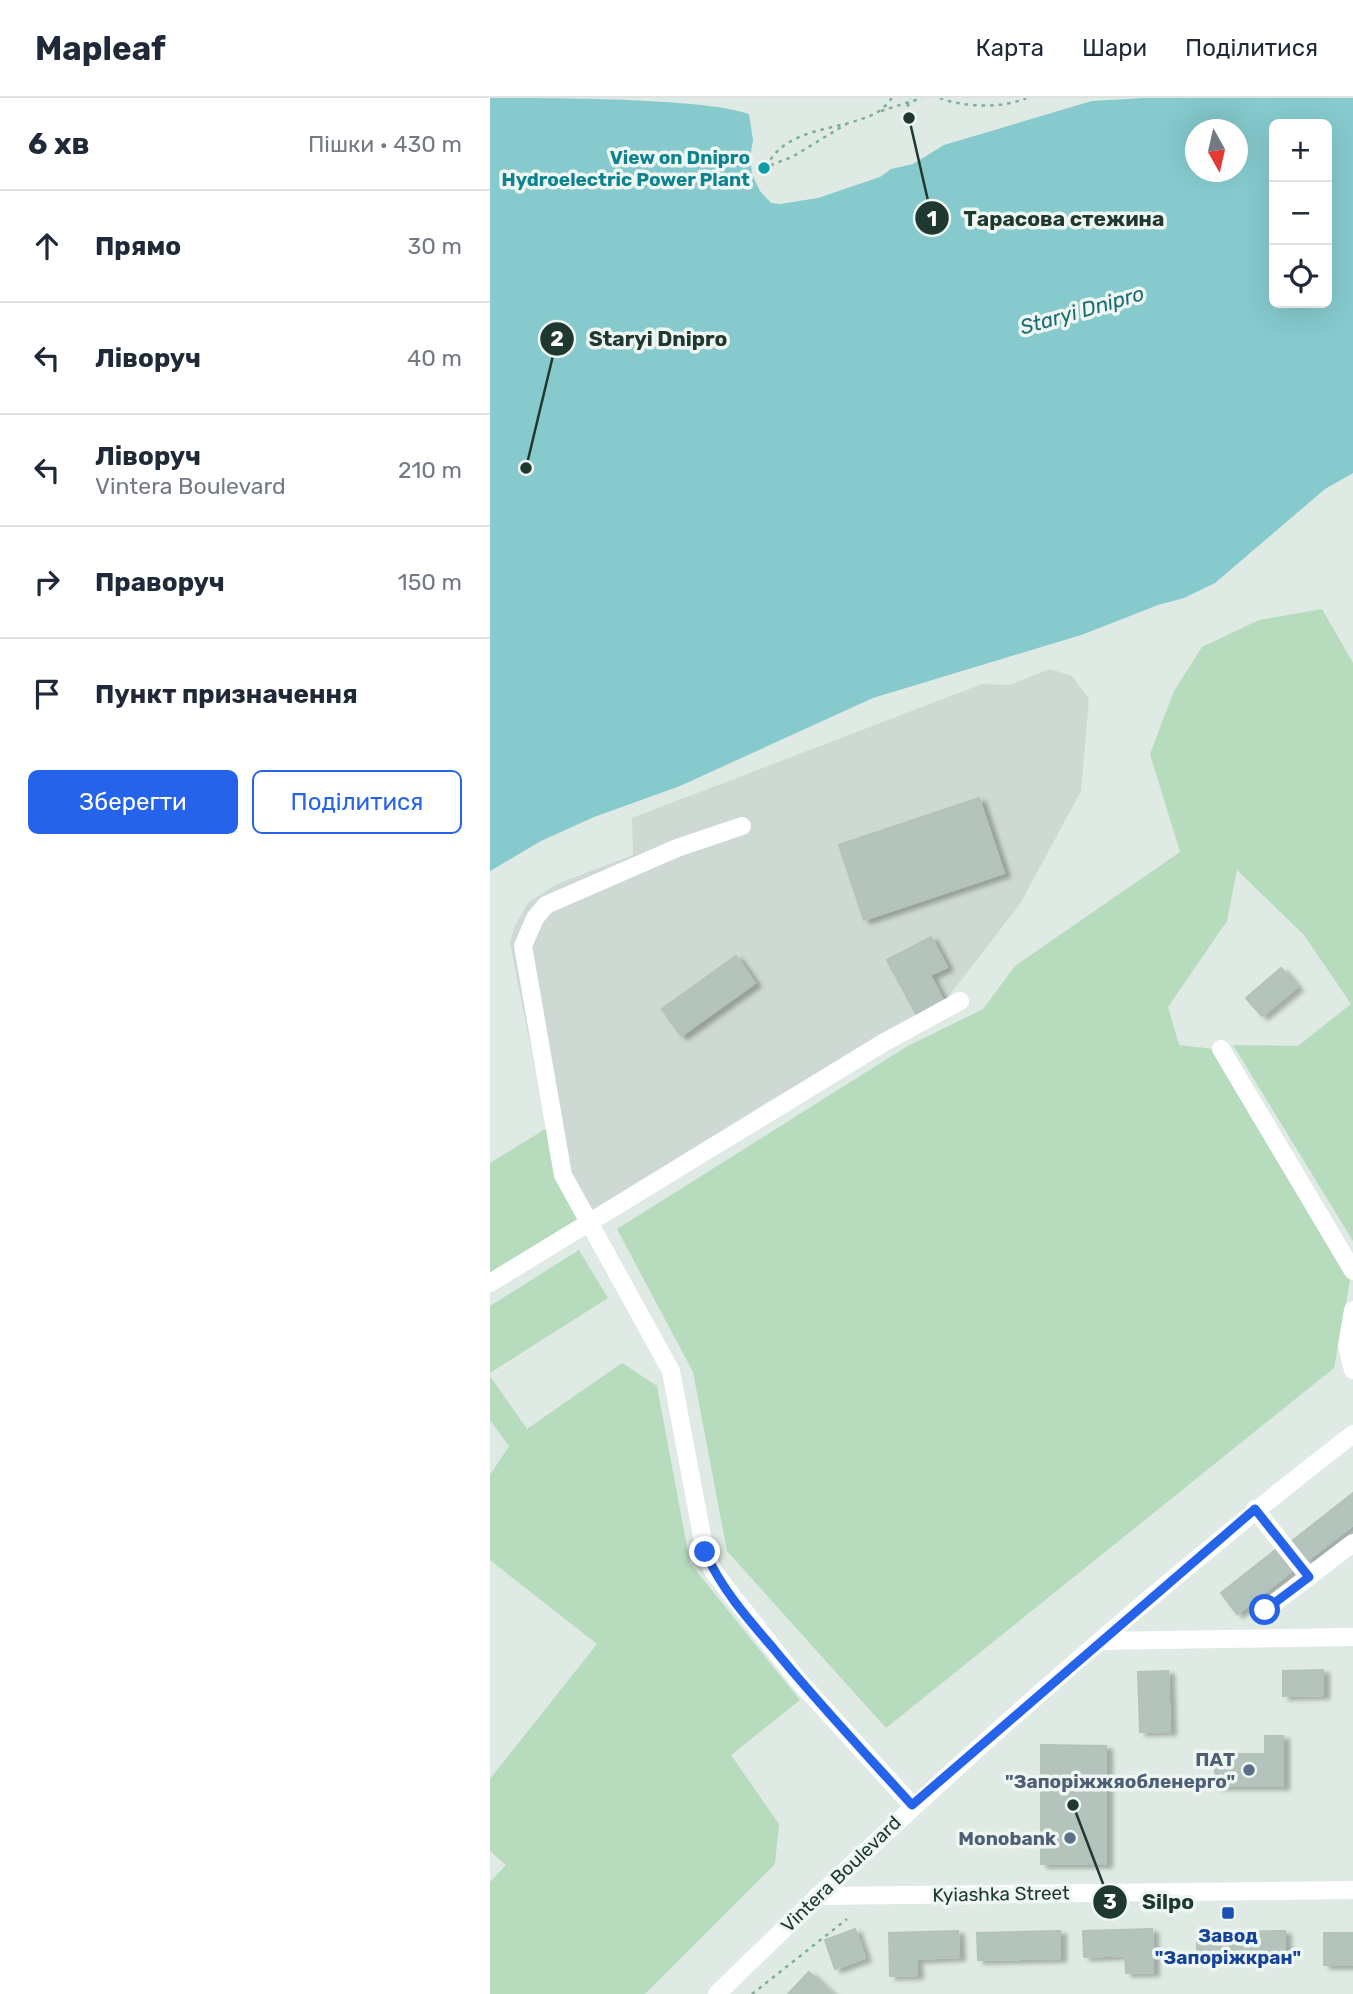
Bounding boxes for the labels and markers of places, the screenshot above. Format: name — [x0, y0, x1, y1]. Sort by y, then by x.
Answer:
place label: View on Dnipro Hydroelectric Power Plant — [502, 146, 750, 191]
marker: View on Dnipro Hydroelectric Power Plant — [756, 160, 772, 176]
callout: Тарасова стежина — [914, 197, 1178, 239]
callout: Staryi Dnipro — [540, 318, 742, 360]
place label: ПАТ "Запоріжжяобленерго" — [1005, 1748, 1235, 1793]
marker: ПАТ "Запоріжжяобленерго" — [1241, 1762, 1257, 1778]
place label: Monobank — [958, 1827, 1056, 1850]
marker: Monobank — [1062, 1830, 1078, 1846]
callout: Silpo — [1093, 1881, 1208, 1923]
marker: Завод "Запоріжкран" — [1220, 1905, 1236, 1921]
place label: Завод "Запоріжкран" — [1155, 1924, 1301, 1969]

